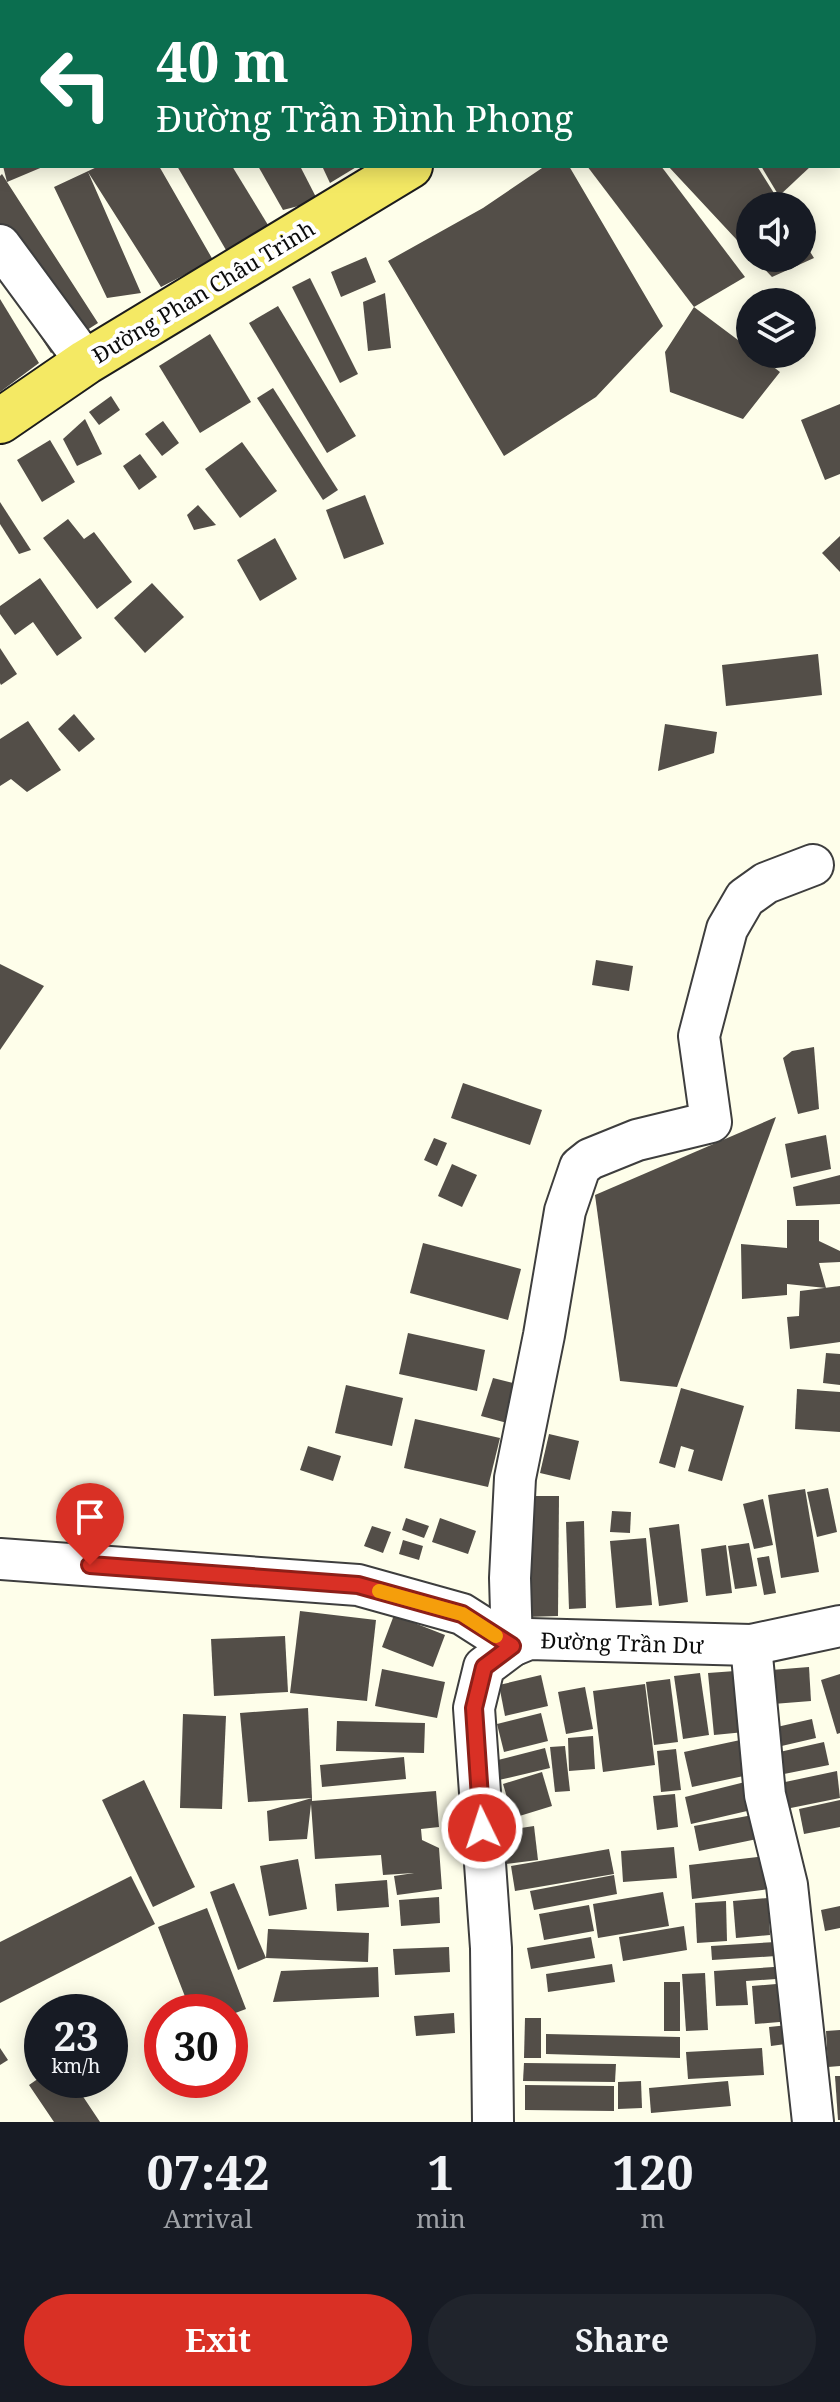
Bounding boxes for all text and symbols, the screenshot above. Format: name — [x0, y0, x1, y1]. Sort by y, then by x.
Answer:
text: 40 m — [156, 22, 289, 98]
icon: left — [24, 32, 128, 136]
text: Đường Trần Đình Phong — [156, 94, 573, 143]
map controls — [736, 192, 816, 368]
button: sound — [736, 192, 816, 272]
street label: Đường Phan Châu Trinh — [86, 213, 320, 369]
button: layers — [736, 288, 816, 368]
pin — [56, 1483, 124, 1565]
icon: arrive — [68, 1495, 112, 1539]
street label: Đường Trần Dư — [540, 1624, 705, 1660]
position arrow — [440, 1786, 524, 1870]
speed limit sign: 30 — [144, 1994, 248, 2098]
text: 23 — [53, 2008, 99, 2063]
text: km/h — [51, 2052, 101, 2079]
text: 07:42 — [146, 2139, 270, 2204]
text: 1 — [427, 2139, 454, 2204]
text: 120 — [612, 2139, 694, 2204]
text: Arrival — [164, 2200, 252, 2236]
text: min — [416, 2200, 466, 2236]
text: m — [641, 2200, 665, 2236]
button: Exit — [24, 2294, 412, 2386]
button: Share — [428, 2294, 816, 2386]

